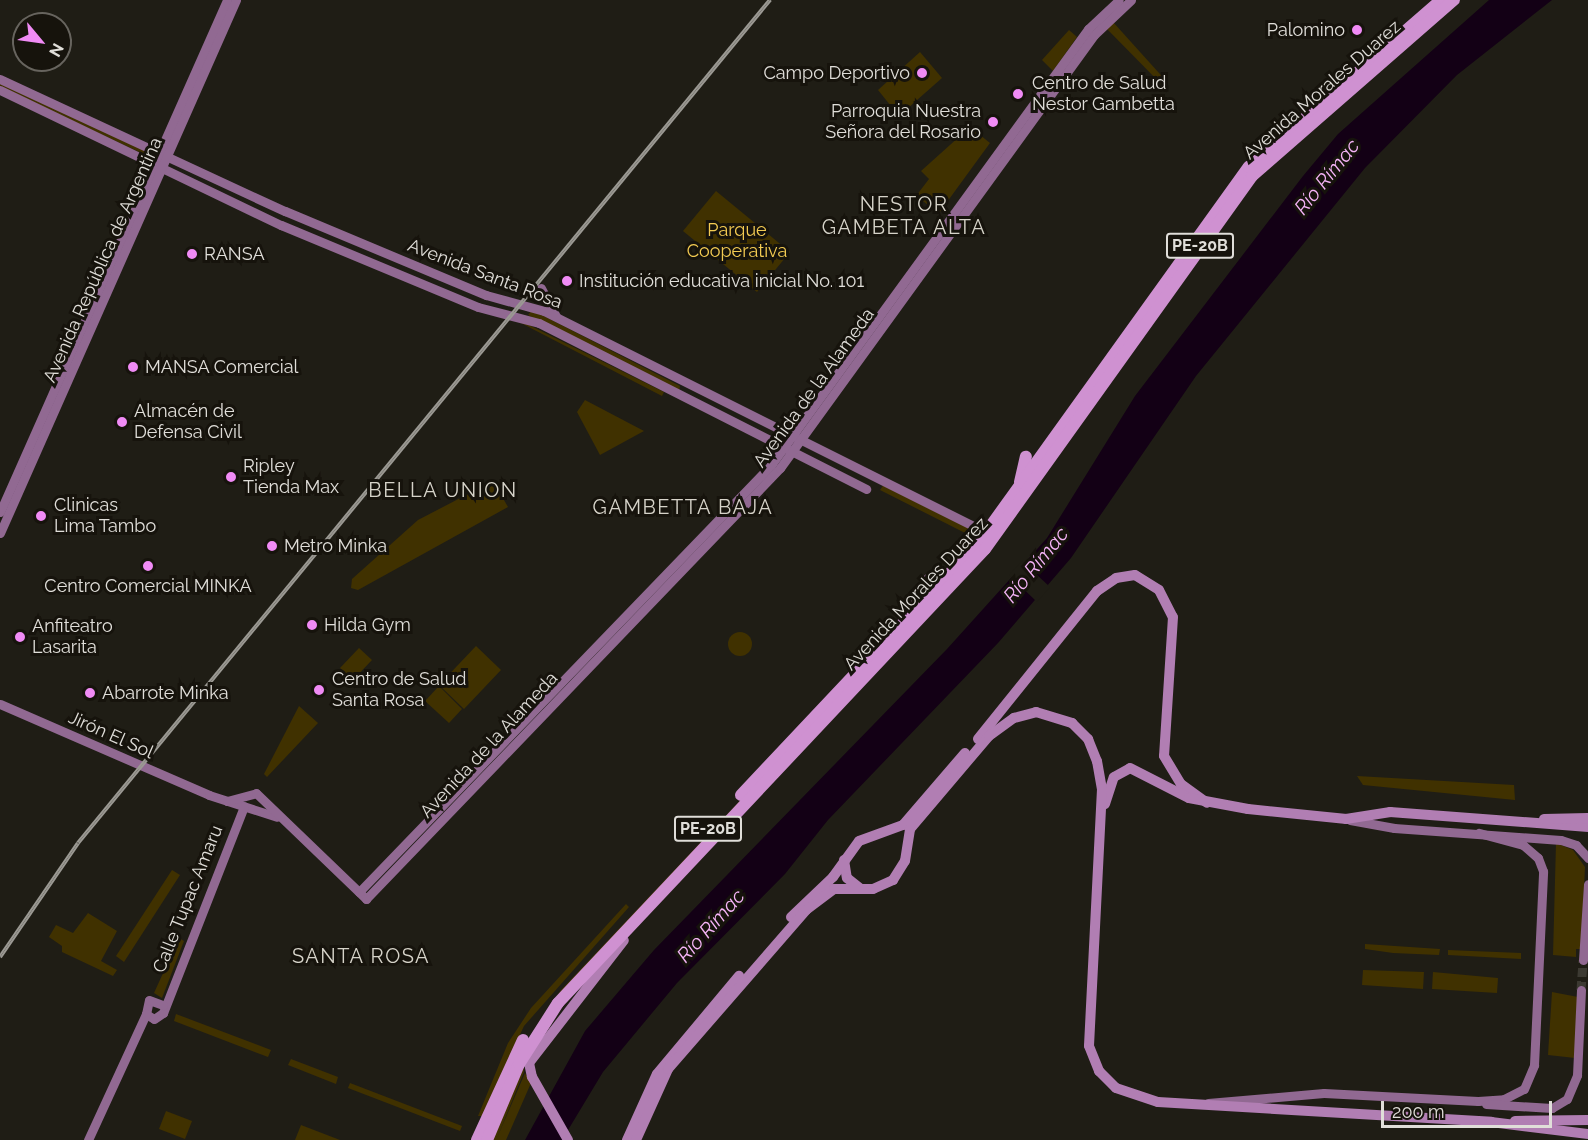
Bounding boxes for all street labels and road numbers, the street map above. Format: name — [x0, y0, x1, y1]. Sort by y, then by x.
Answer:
street label: Avenida Morales Duarez — [1239, 16, 1405, 164]
street label: Avenida República de Argentina — [39, 134, 167, 386]
road number: PE-20B — [1166, 233, 1234, 259]
street label: Avenida Santa Rosa — [405, 235, 565, 313]
street label: Avenida de la Alameda — [749, 304, 879, 472]
street label: Avenida Morales Duarez — [839, 513, 993, 675]
street label: Avenida de la Alameda — [416, 667, 562, 823]
street label: Jirón El Sol — [65, 707, 157, 763]
road number: PE-20B — [674, 816, 742, 842]
street label: Calle Tupac Amaru — [148, 822, 228, 976]

